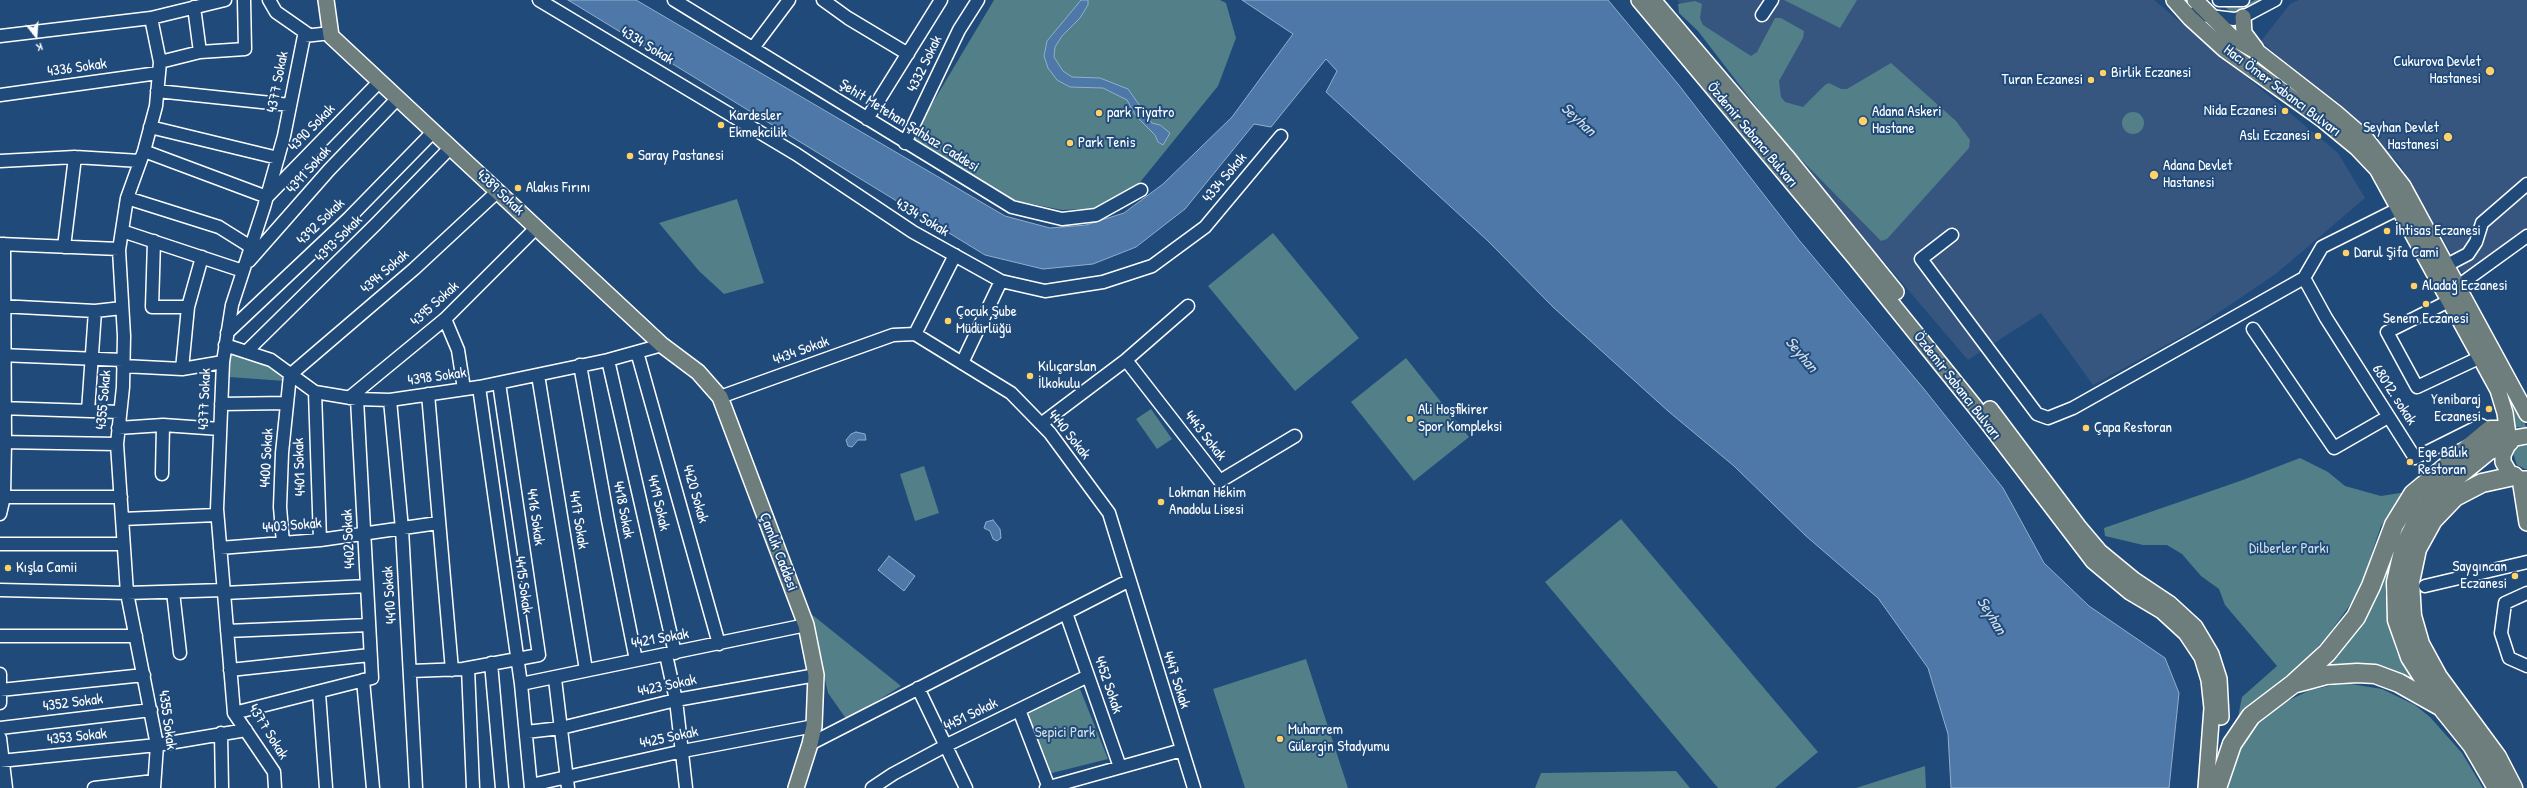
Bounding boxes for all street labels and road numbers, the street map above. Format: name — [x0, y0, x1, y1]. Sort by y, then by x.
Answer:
street label: 4334 Sokak — [617, 23, 677, 69]
street label: 4332 Sokak — [904, 33, 946, 95]
street label: Hacı Ömer Sabancı Bulvarı — [2220, 41, 2344, 141]
street label: 4377 Sokak — [263, 50, 293, 114]
street label: 4336 Sokak — [46, 55, 108, 81]
street label: Şehit Metehan Şahbaz Caddesi — [836, 76, 982, 176]
street label: Özdemir Sabancı Bulvarı — [1703, 79, 1801, 191]
street label: 4390 Sokak — [285, 100, 339, 156]
street label: 4391 Sokak — [283, 142, 335, 198]
street label: 4334 Sokak — [1199, 149, 1251, 207]
street label: 4389 Sokak — [472, 166, 528, 220]
street label: 4392 Sokak — [293, 195, 349, 249]
street label: 4334 Sokak — [892, 195, 952, 241]
street label: 4393 Sokak — [312, 212, 366, 266]
street label: 4394 Sokak — [357, 246, 413, 298]
street label: 4395 Sokak — [407, 278, 463, 330]
street label: Özdemir Sabancı Bulvarı — [1909, 328, 2005, 444]
street label: 4434 Sokak — [771, 333, 831, 369]
street label: 68012. sokak — [2368, 361, 2420, 429]
street label: 4398 Sokak — [407, 364, 467, 390]
street label: 4377 Sokak — [195, 368, 215, 430]
street label: 4355 Sokak — [92, 369, 116, 431]
street label: 4440 Sokak — [1044, 407, 1094, 463]
street label: 4443 Sokak — [1180, 407, 1230, 465]
street label: 4400 Sokak — [256, 428, 278, 488]
street label: 4401 Sokak — [290, 438, 310, 496]
street label: 4420 Sokak — [678, 463, 712, 525]
street label: 4419 Sokak — [643, 473, 673, 533]
street label: 4418 Sokak — [609, 480, 637, 540]
street label: 4416 Sokak — [522, 487, 548, 547]
street label: 4417 Sokak — [565, 490, 591, 550]
street label: 4402 Sokak — [338, 509, 360, 569]
street label: Çamlık Caddesi — [755, 510, 801, 594]
street label: 4403 Sokak — [262, 514, 322, 538]
street label: 4415 Sokak — [510, 555, 536, 615]
street label: 4410 Sokak — [379, 565, 401, 625]
street label: 4421 Sokak — [630, 625, 690, 653]
street label: 4447 Sokak — [1158, 649, 1194, 711]
street label: 4452 Sokak — [1090, 654, 1126, 716]
street label: 4423 Sokak — [636, 671, 698, 701]
street label: 4355 Sokak — [154, 689, 180, 751]
street label: 4352 Sokak — [42, 690, 104, 716]
street label: 4451 Sokak — [941, 694, 1001, 736]
street label: 4377 Sokak — [244, 701, 292, 763]
street label: 4425 Sokak — [638, 723, 700, 753]
street label: 4353 Sokak — [46, 725, 108, 749]

